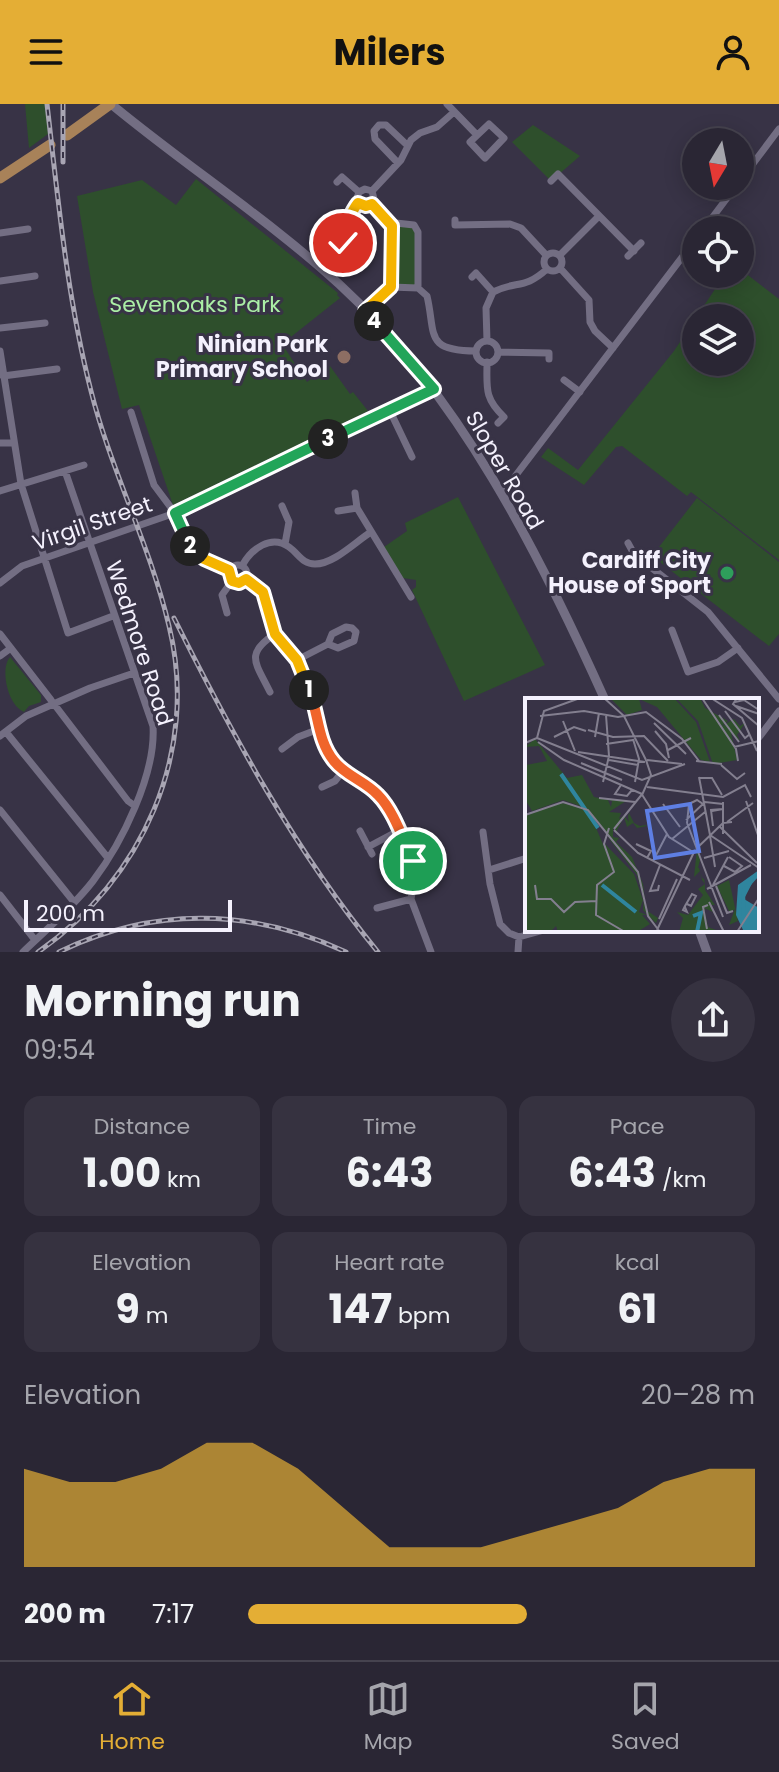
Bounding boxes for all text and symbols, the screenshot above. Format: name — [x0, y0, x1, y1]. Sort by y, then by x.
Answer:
text: Milers — [334, 27, 445, 78]
icon: menu — [24, 30, 68, 74]
icon: person — [711, 30, 755, 74]
north arrow — [682, 128, 754, 200]
map controls — [682, 128, 754, 376]
pin — [309, 209, 377, 277]
button: locate — [682, 216, 754, 288]
icon: check — [321, 221, 365, 265]
park label: Sevenoaks Park — [109, 289, 281, 320]
pin: 4 — [354, 301, 394, 341]
button: layers — [682, 304, 754, 376]
text: 4 — [367, 305, 381, 336]
place label: Ninian Park Primary School — [156, 329, 328, 385]
marker: Ninian Park Primary School — [335, 348, 353, 366]
street label: Sloper Road — [458, 405, 551, 535]
pin: 3 — [308, 419, 348, 459]
text: 3 — [321, 423, 335, 454]
street label: Virgil Street — [28, 489, 156, 558]
pin: 2 — [170, 526, 210, 566]
text: 2 — [184, 530, 196, 561]
place label: Cardiff City House of Sport — [548, 545, 711, 601]
street label: Wedmore Road — [98, 557, 181, 730]
marker: Cardiff City House of Sport — [718, 564, 736, 582]
pin: 1 — [289, 670, 329, 710]
text: 1 — [305, 674, 313, 705]
inset map — [525, 698, 759, 932]
pin — [379, 827, 447, 895]
icon: arrive — [391, 839, 435, 883]
scale bar — [24, 896, 232, 932]
text: 200 m — [36, 898, 105, 929]
text: Morning run — [24, 970, 301, 1031]
button: share — [671, 978, 755, 1062]
text: 09:54 — [24, 1032, 95, 1068]
text: Distance — [94, 1111, 190, 1142]
text: Time — [363, 1111, 416, 1142]
text: Pace — [610, 1111, 664, 1142]
text: 1.00 — [83, 1145, 161, 1201]
text: 6:43 — [345, 1145, 434, 1201]
text: 6:43 — [568, 1145, 656, 1201]
text: km — [161, 1164, 201, 1195]
text: /km — [656, 1164, 706, 1195]
text: Elevation — [92, 1247, 191, 1278]
text: Heart rate — [334, 1247, 445, 1278]
text: kcal — [615, 1247, 660, 1278]
text: 9 — [115, 1281, 140, 1337]
text: 147 — [329, 1281, 392, 1337]
text: 61 — [617, 1281, 657, 1337]
text: m — [140, 1300, 168, 1331]
text: bpm — [392, 1300, 450, 1331]
text: Elevation — [24, 1377, 141, 1413]
text: 20–28 m — [641, 1377, 755, 1413]
text: 200 m — [24, 1596, 106, 1632]
text: 7:17 — [152, 1596, 194, 1632]
tab: Home — [99, 1677, 165, 1758]
tab: Map — [364, 1677, 412, 1758]
tab: Saved — [611, 1677, 680, 1758]

